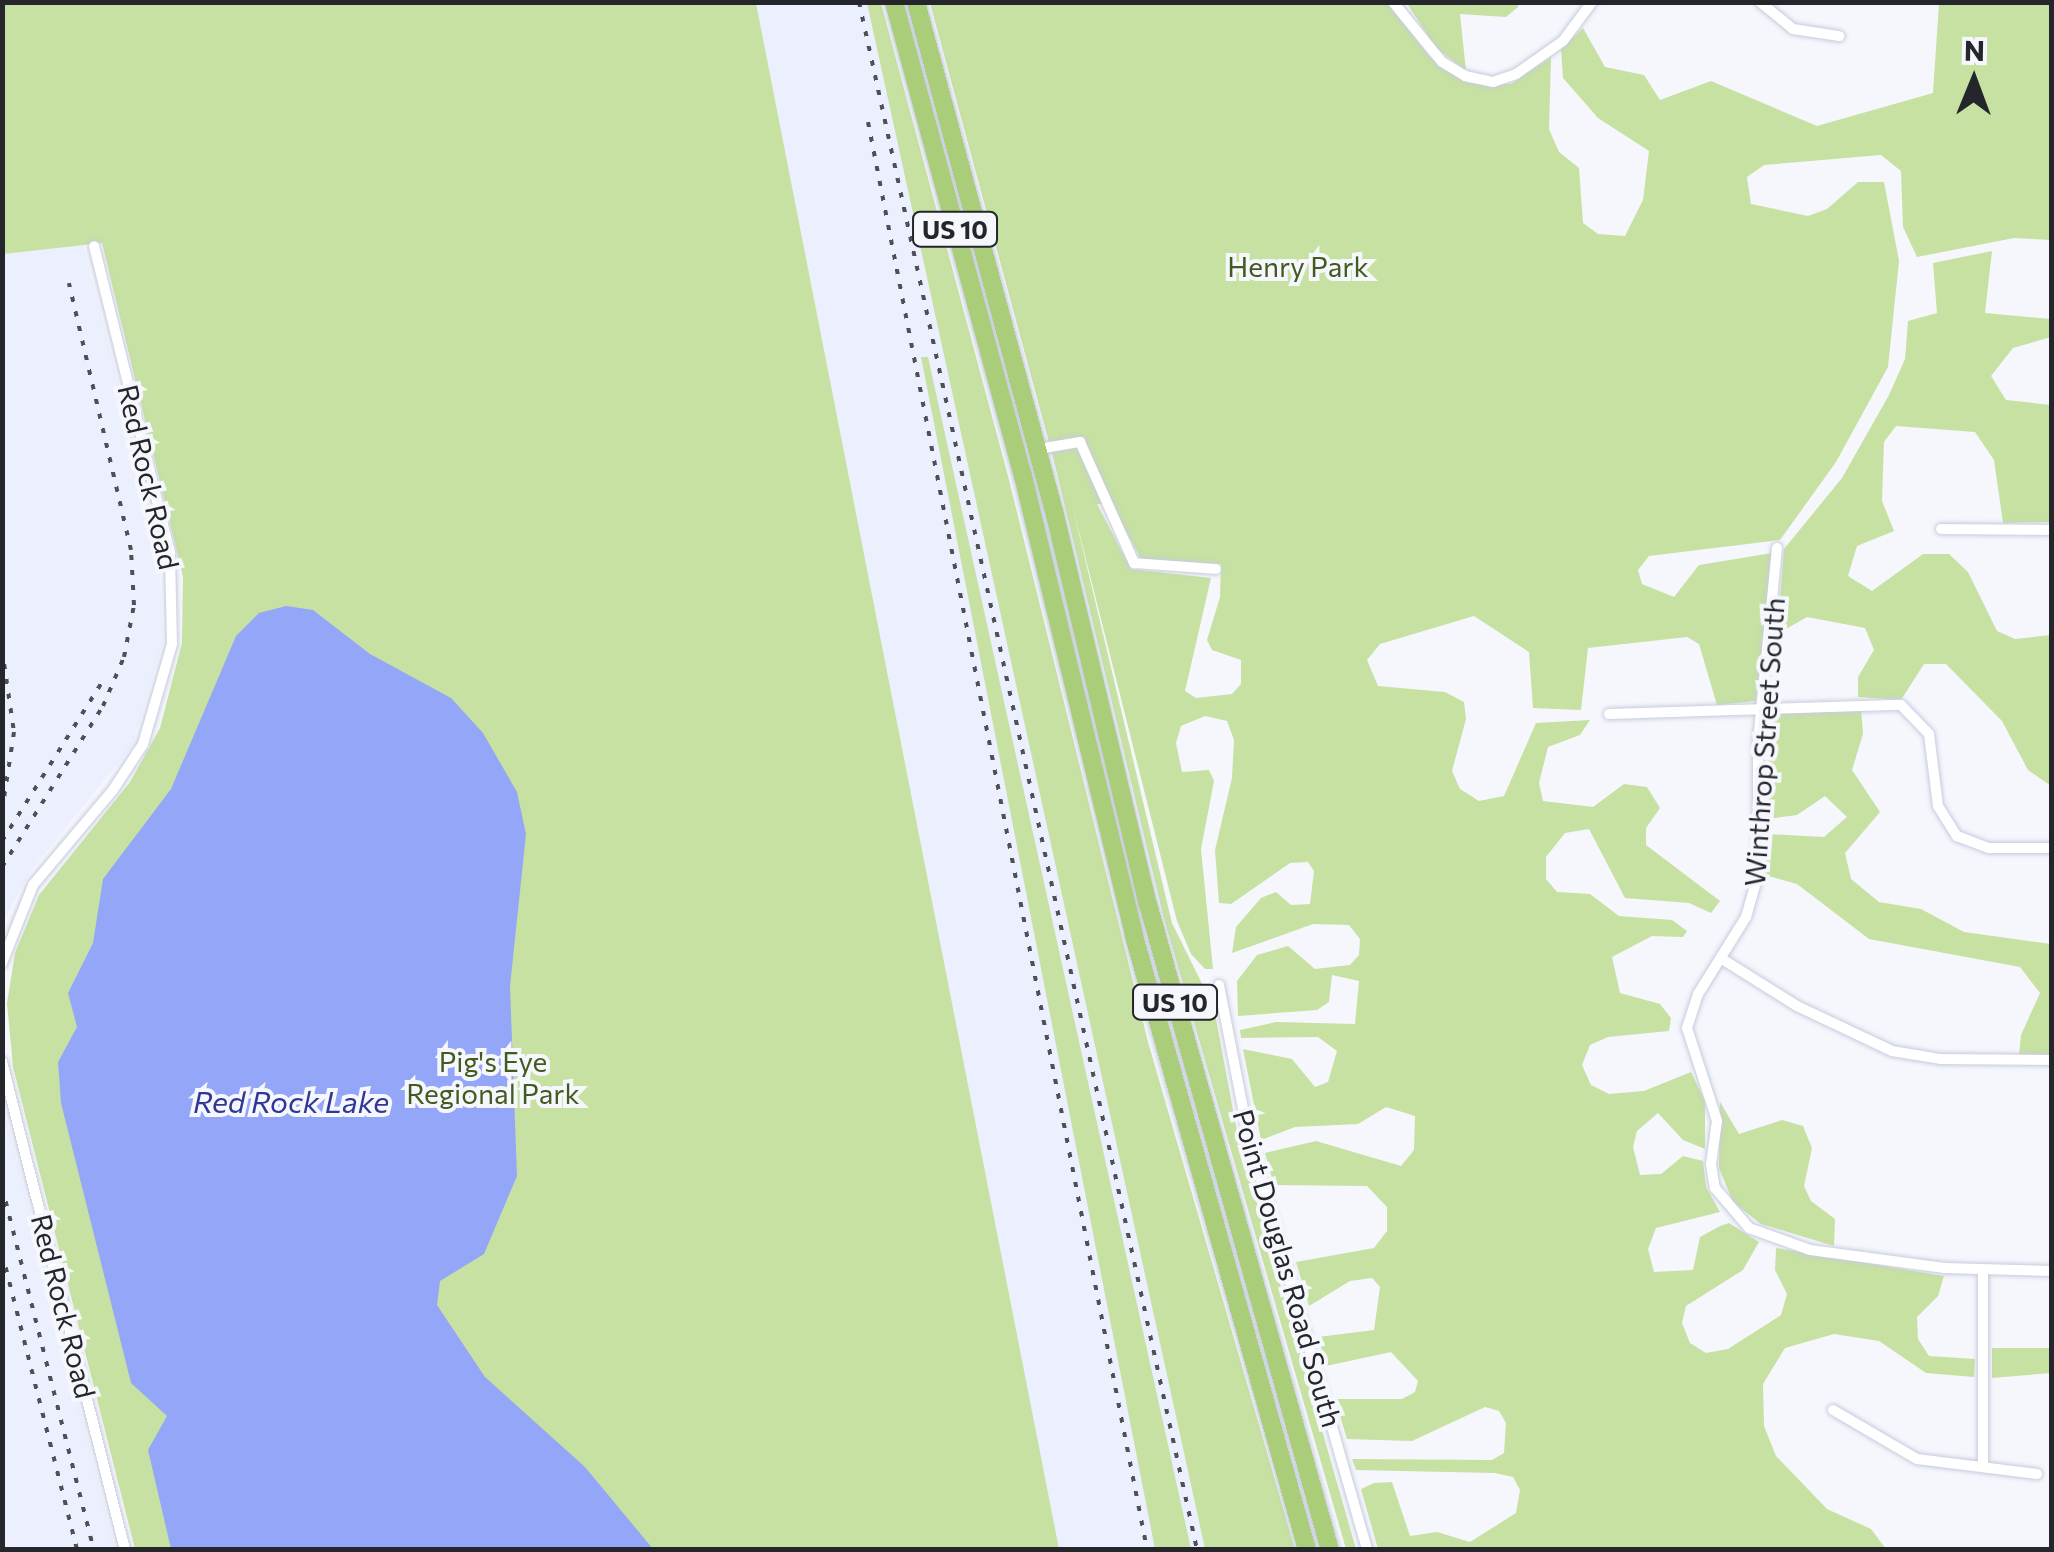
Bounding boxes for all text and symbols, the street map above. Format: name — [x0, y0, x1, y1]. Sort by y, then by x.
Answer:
north arrow — [1924, 30, 2024, 130]
text: N — [1964, 33, 1985, 67]
road number: US 10 — [910, 209, 1000, 249]
park label: Henry Park — [1227, 249, 1369, 283]
street label: Red Rock Road — [111, 381, 187, 573]
street label: Winthrop Street South — [1737, 596, 1791, 888]
road number: US 10 — [1130, 982, 1220, 1022]
park label: Pig's Eye Regional Park — [406, 1044, 580, 1110]
water label: Red Rock Lake — [193, 1083, 389, 1119]
street label: Point Douglas Road South — [1227, 1105, 1349, 1431]
street label: Red Rock Road — [25, 1210, 103, 1402]

